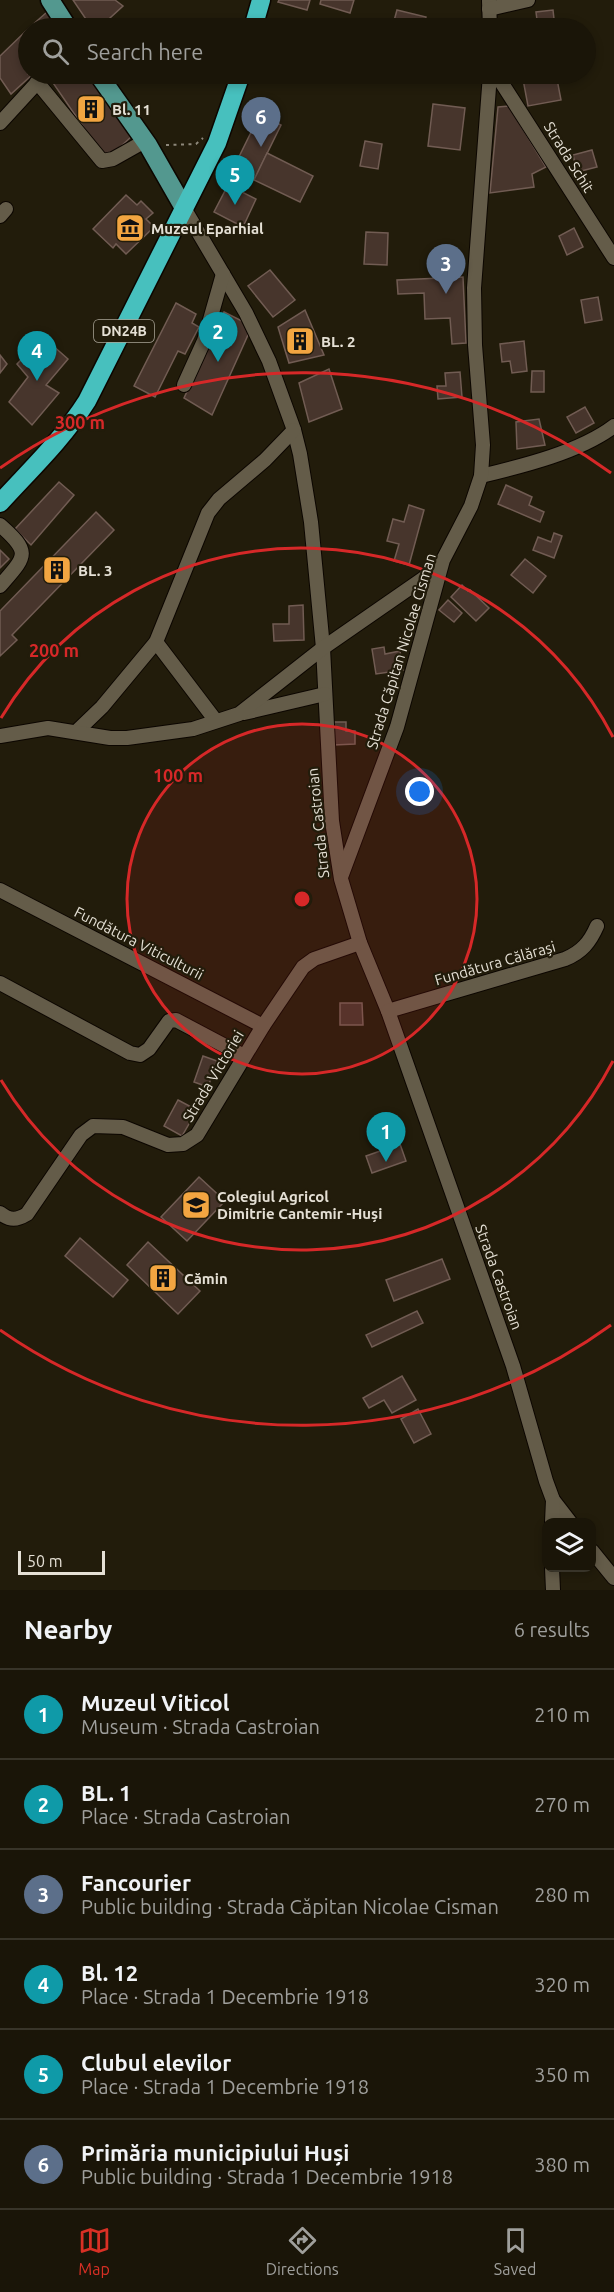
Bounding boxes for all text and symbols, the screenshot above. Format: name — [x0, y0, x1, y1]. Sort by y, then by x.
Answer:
search box — [18, 18, 596, 84]
icon: search — [39, 35, 72, 68]
text: Search here — [87, 39, 203, 64]
building icon: Bl. 11 — [75, 93, 107, 125]
pin: 6 — [242, 98, 280, 147]
place label: Bl. 11 — [112, 101, 151, 118]
street label: Strada Schit — [541, 119, 597, 196]
pin: 5 — [216, 156, 254, 205]
museum icon: Muzeul Eparhial — [114, 212, 146, 244]
place label: Muzeul Eparhial — [151, 220, 264, 237]
pin: 3 — [426, 244, 466, 294]
pin: 2 — [198, 312, 238, 362]
road number: DN24B — [94, 320, 154, 342]
building icon: BL. 2 — [284, 325, 316, 357]
pin: 4 — [18, 332, 57, 381]
place label: BL. 2 — [321, 333, 355, 350]
text: 300 m — [55, 412, 105, 432]
street label: Strada Căpitan Nicolae Cisman — [363, 551, 439, 751]
building icon: BL. 3 — [41, 554, 73, 586]
place label: BL. 3 — [78, 562, 112, 579]
text: 200 m — [29, 640, 79, 660]
text: 100 m — [153, 765, 203, 785]
street label: Strada Castroian — [304, 767, 332, 879]
your location — [405, 777, 434, 806]
centre of rings — [292, 889, 312, 909]
street label: Fundătura Viticulturii — [72, 903, 206, 983]
street label: Fundătura Călărași — [433, 938, 557, 988]
street label: Strada Victoriei — [179, 1027, 247, 1125]
pin: 1 — [366, 1112, 406, 1162]
place label: Colegiul Agricol Dimitrie Cantemir -Huși — [217, 1188, 382, 1222]
school or university icon: Colegiul Agricol Dimitrie Cantemir -Huși — [180, 1189, 212, 1221]
street label: Strada Castroian — [472, 1222, 526, 1332]
building icon: Cămin — [147, 1262, 179, 1294]
place label: Cămin — [184, 1270, 228, 1287]
map controls — [542, 1518, 596, 1572]
button: layers — [542, 1518, 596, 1572]
scale bar — [18, 1548, 105, 1576]
text: 50 m — [27, 1552, 63, 1570]
text: Nearby — [24, 1615, 112, 1644]
text: 6 results — [514, 1618, 590, 1641]
text: Muzeul Viticol — [81, 1690, 229, 1715]
text: 1 — [38, 1703, 49, 1726]
text: 210 m — [534, 1703, 590, 1726]
text: Museum · Strada Castroian — [81, 1715, 320, 1738]
text: BL. 1 — [81, 1780, 132, 1805]
text: 2 — [38, 1793, 49, 1816]
text: 270 m — [534, 1793, 590, 1816]
text: Place · Strada Castroian — [81, 1805, 291, 1828]
text: Fancourier — [81, 1870, 191, 1895]
text: 3 — [38, 1883, 49, 1906]
text: 280 m — [534, 1883, 590, 1906]
text: Public building · Strada Căpitan Nicolae Cisman — [81, 1895, 499, 1918]
text: Bl. 12 — [81, 1960, 138, 1985]
text: 4 — [38, 1973, 49, 1996]
text: 320 m — [534, 1973, 590, 1996]
text: Place · Strada 1 Decembrie 1918 — [81, 1985, 369, 2008]
text: Clubul elevilor — [81, 2050, 231, 2075]
text: 5 — [38, 2063, 49, 2086]
text: 350 m — [534, 2063, 590, 2086]
text: Place · Strada 1 Decembrie 1918 — [81, 2075, 369, 2098]
text: Primăria municipiului Huși — [81, 2140, 349, 2165]
text: 6 — [38, 2153, 49, 2176]
text: 380 m — [534, 2153, 590, 2176]
text: Public building · Strada 1 Decembrie 1918 — [81, 2165, 453, 2188]
tab: Map — [78, 2224, 111, 2278]
tab: Directions — [266, 2224, 339, 2278]
tab: Saved — [494, 2224, 536, 2278]

